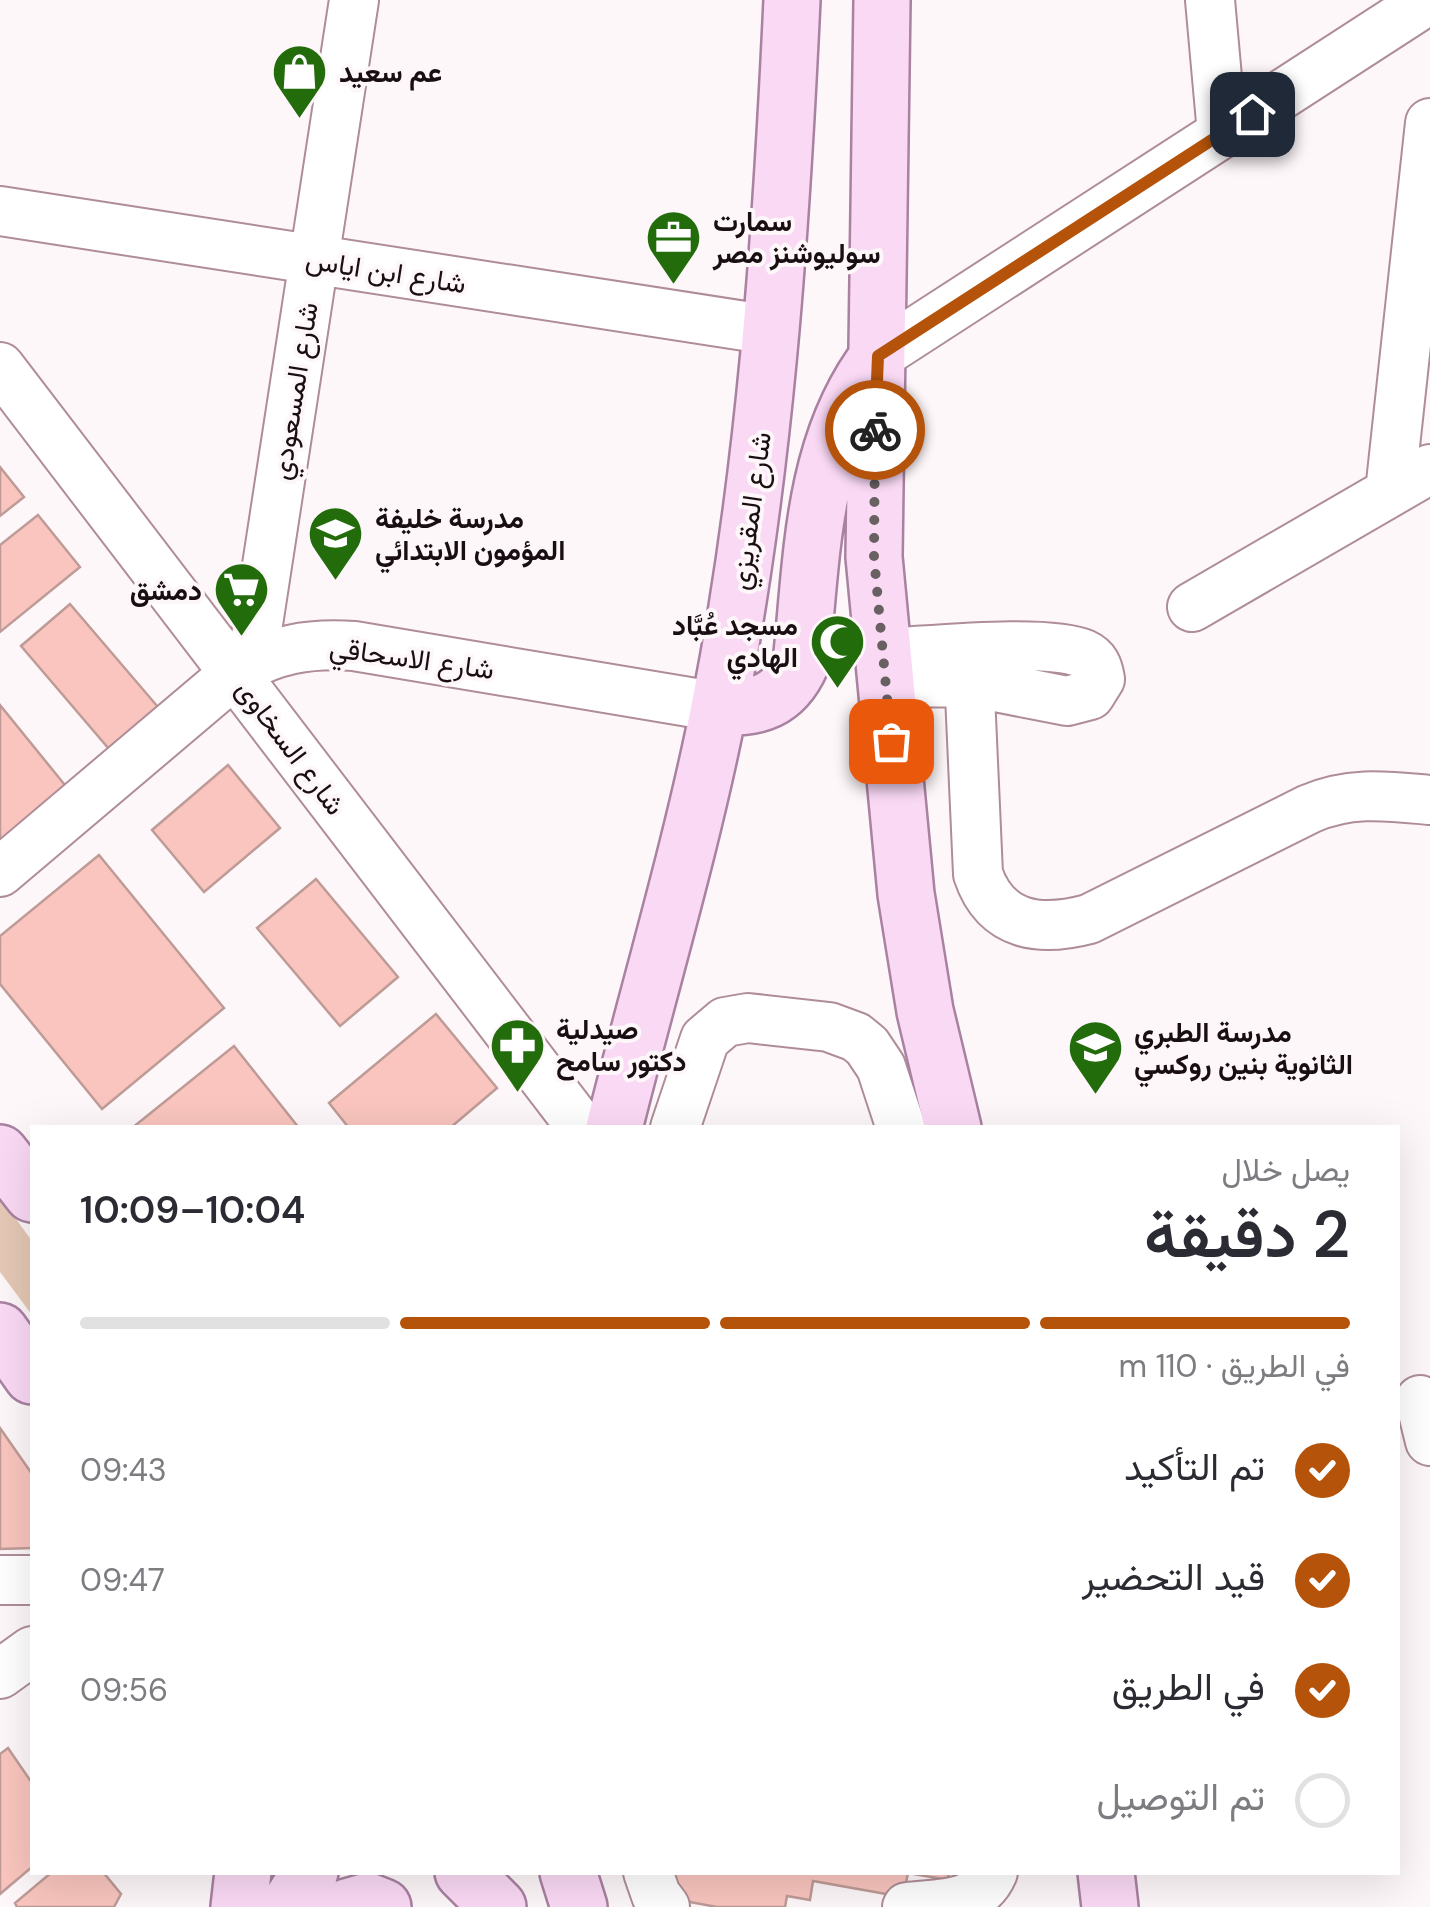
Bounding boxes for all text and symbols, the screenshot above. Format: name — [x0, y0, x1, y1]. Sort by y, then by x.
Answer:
shop icon: عم سعيد — [270, 42, 330, 121]
place label: عم سعيد — [339, 54, 442, 91]
pin — [1210, 72, 1295, 157]
icon: home — [1225, 87, 1280, 142]
place label: سمارت سوليوشنز مصر — [712, 203, 881, 272]
office icon: سمارت سوليوشنز مصر — [644, 207, 704, 286]
street label: شارع ابن اياس — [303, 241, 469, 302]
street label: شارع المسعودي — [262, 299, 331, 483]
courier — [825, 380, 925, 480]
icon: bike — [848, 403, 903, 458]
street label: شارع المقريزي — [721, 430, 784, 593]
place label: مدرسة خليفة المؤمون الابتدائي — [375, 500, 565, 574]
school or university icon: مدرسة خليفة المؤمون الابتدائي — [306, 504, 366, 583]
supermarket icon: دمشق — [211, 560, 271, 639]
place label: دمشق — [130, 572, 202, 609]
place label: مسجد عُبَّاد الهادي — [672, 607, 798, 681]
mosque icon: مسجد عُبَّاد الهادي — [807, 611, 867, 690]
street label: شارع الاسحاقي — [327, 629, 497, 692]
street label: شارع السخاوى — [228, 672, 354, 823]
pin — [849, 699, 934, 784]
icon: bag — [864, 714, 919, 769]
place label: صيدلية دكتور سامح — [556, 1011, 687, 1081]
place label: مدرسة الطبري الثانوية بنين روكسي — [1134, 1014, 1353, 1088]
pharmacy icon: صيدلية دكتور سامح — [487, 1015, 547, 1094]
school or university icon: مدرسة الطبري الثانوية بنين روكسي — [1065, 1018, 1125, 1097]
text: يصل خلال — [1221, 1149, 1350, 1191]
text: 10:04–10:09 — [80, 1185, 305, 1235]
text: 2 دقيقة — [1144, 1193, 1350, 1277]
text: في الطريق · 110 m — [1119, 1345, 1350, 1387]
text: تم التأكيد — [1124, 1442, 1265, 1492]
icon: check — [1295, 1443, 1350, 1498]
text: 09:43 — [80, 1449, 167, 1491]
text: قيد التحضير — [1082, 1552, 1265, 1602]
icon: check — [1295, 1553, 1350, 1608]
text: 09:47 — [80, 1559, 165, 1601]
text: في الطريق — [1112, 1662, 1265, 1712]
icon: check — [1295, 1663, 1350, 1718]
text: 09:56 — [80, 1669, 168, 1711]
text: تم التوصيل — [1097, 1772, 1265, 1822]

